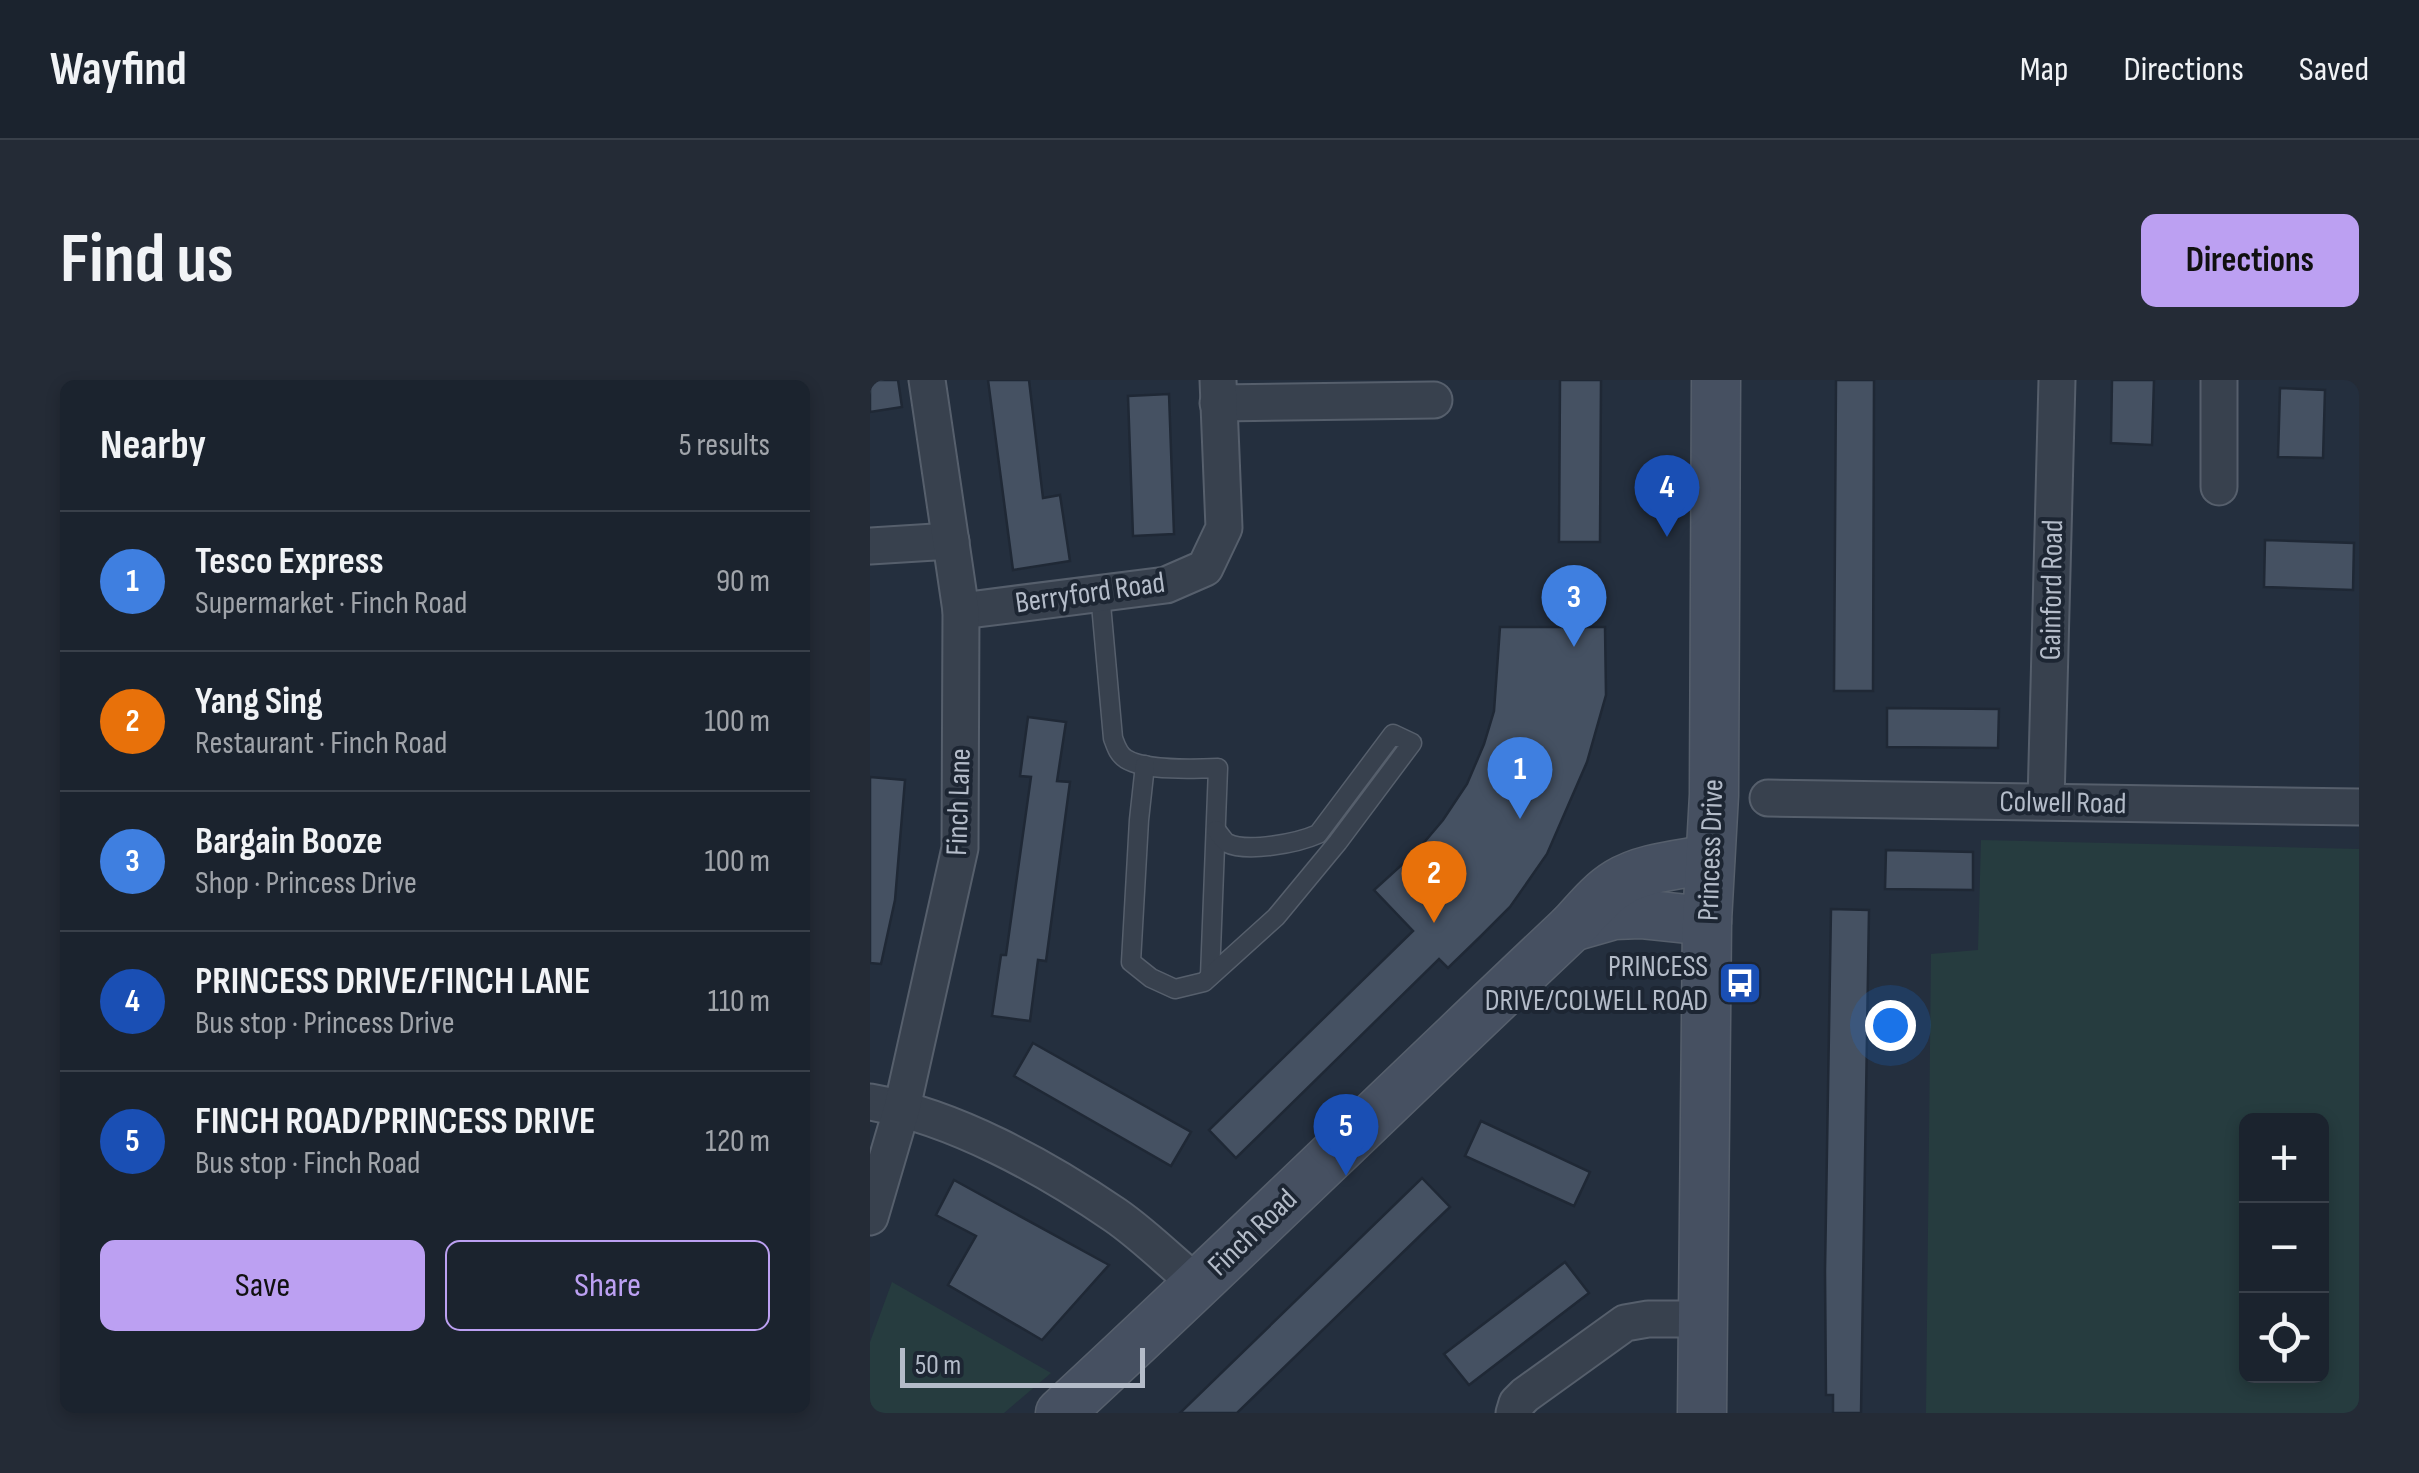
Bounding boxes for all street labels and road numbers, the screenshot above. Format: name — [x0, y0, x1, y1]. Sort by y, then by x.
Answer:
street label: Gainford Road — [2033, 519, 2071, 661]
street label: Berryford Road — [1013, 565, 1167, 621]
street label: Finch Lane — [939, 748, 979, 856]
street label: Princess Drive — [1691, 778, 1731, 922]
street label: Colwell Road — [1999, 784, 2127, 822]
street label: Finch Road — [1201, 1182, 1305, 1284]

